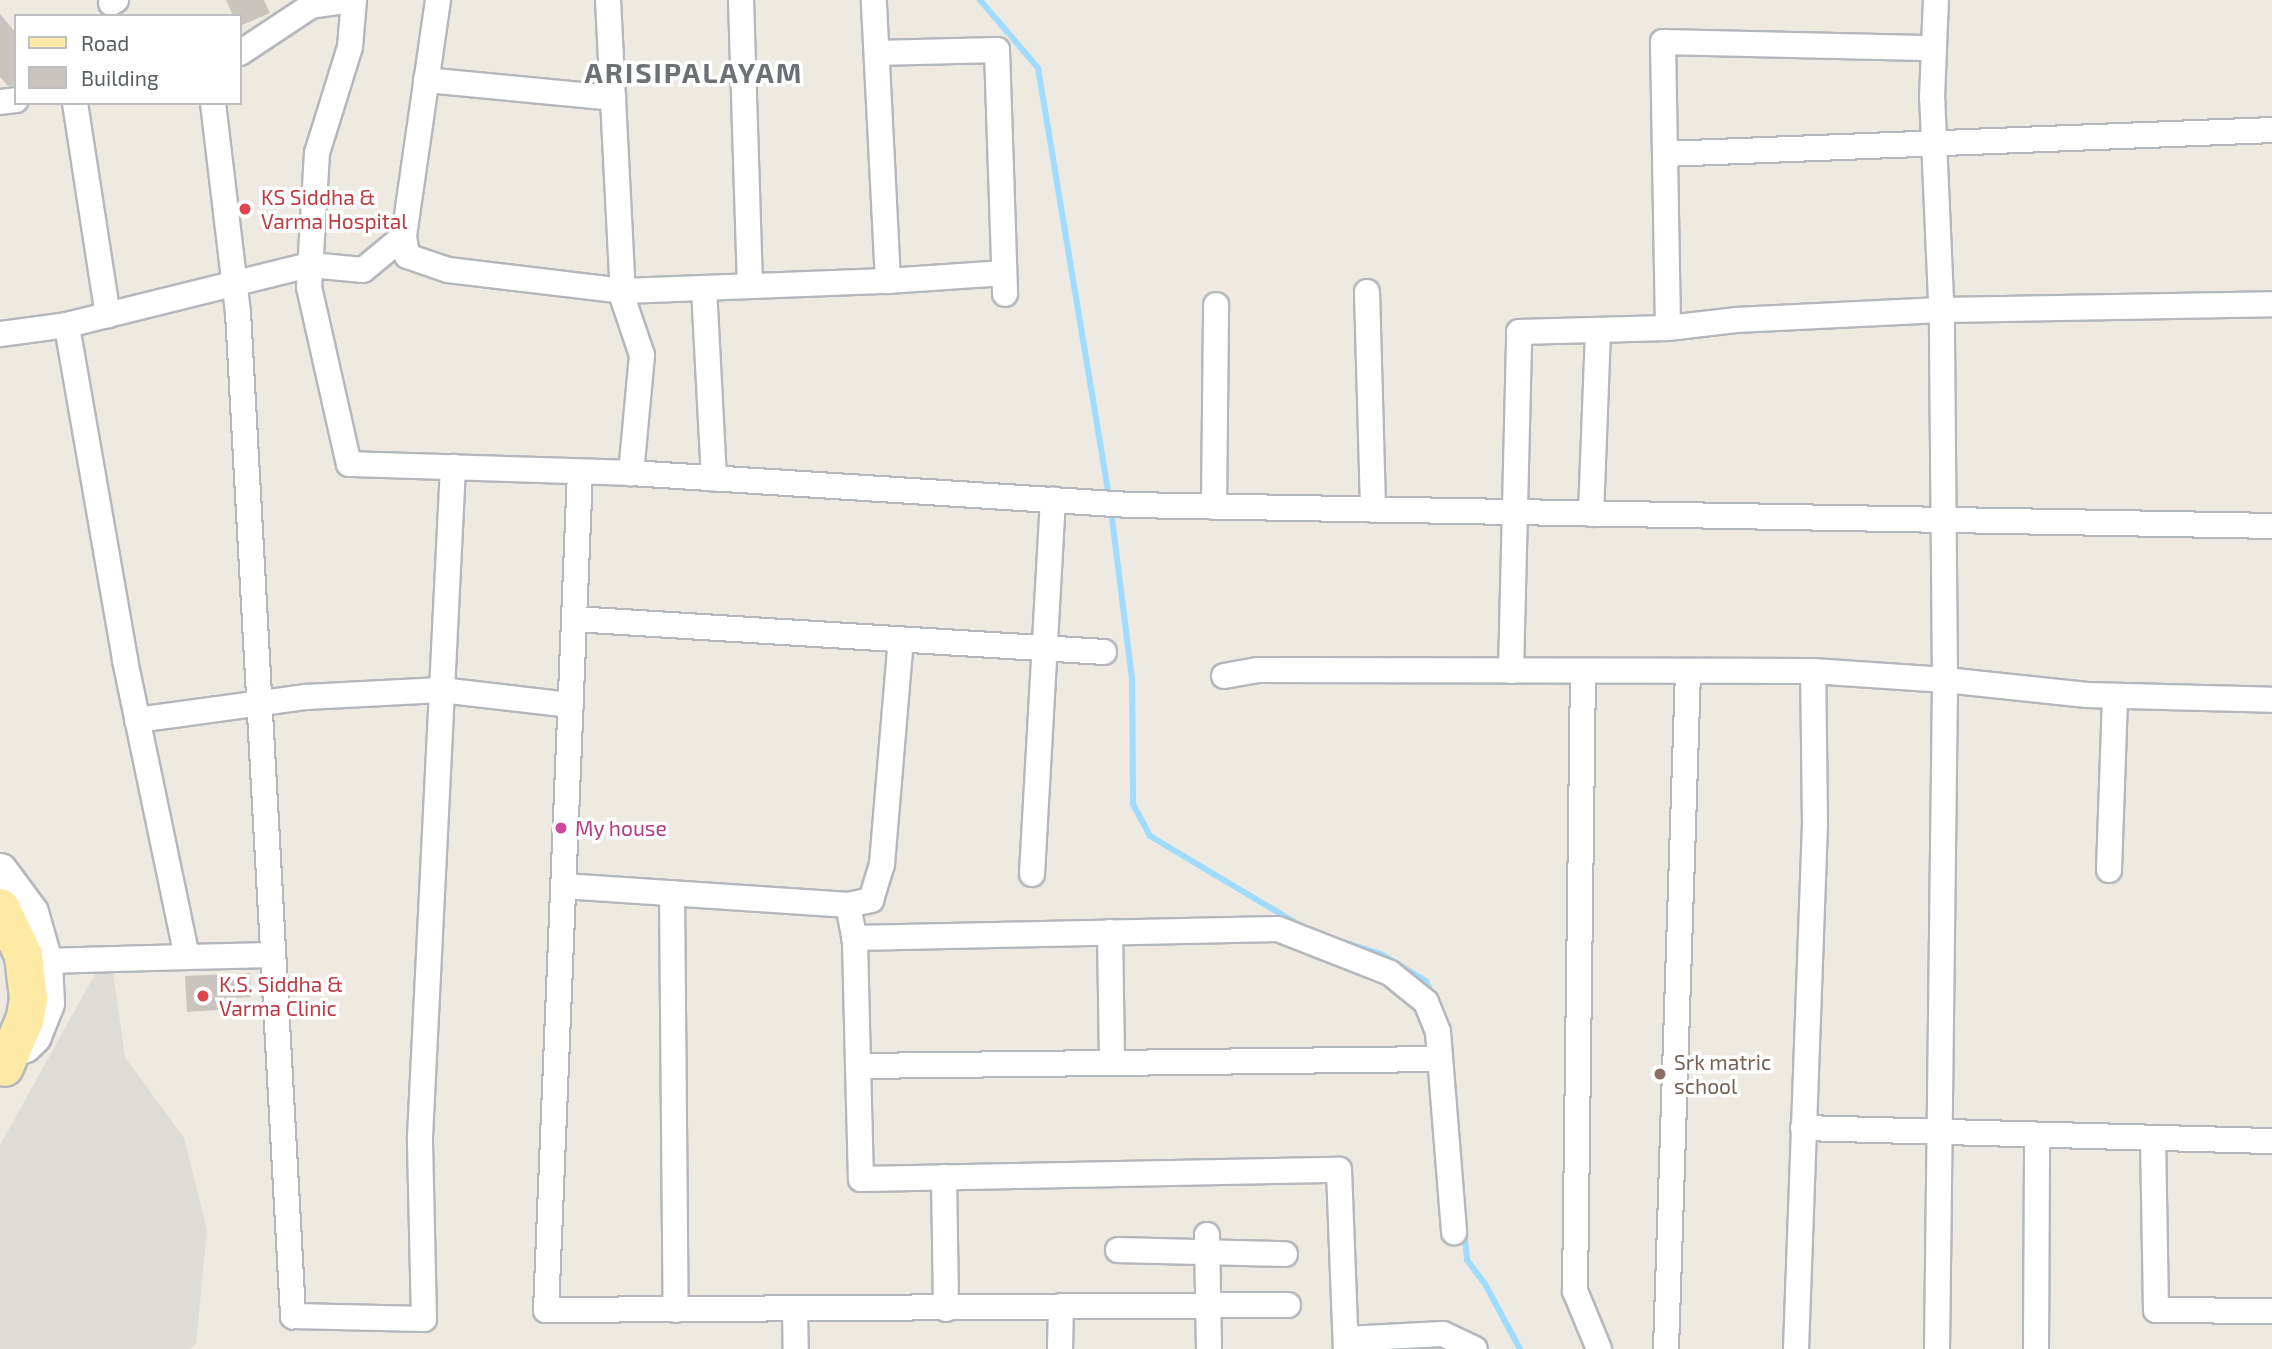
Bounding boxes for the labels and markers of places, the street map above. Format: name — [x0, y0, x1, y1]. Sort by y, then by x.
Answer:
place label: KS Siddha & Varma Hospital — [261, 184, 408, 234]
marker: KS Siddha & Varma Hospital — [235, 199, 255, 219]
place label: My house — [575, 815, 667, 841]
marker: My house — [553, 820, 569, 836]
place label: K.S. Siddha & Varma Clinic — [219, 971, 343, 1021]
marker: K.S. Siddha & Varma Clinic — [193, 986, 213, 1006]
place label: Srk matric school — [1674, 1049, 1771, 1099]
marker: Srk matric school — [1652, 1066, 1668, 1082]

